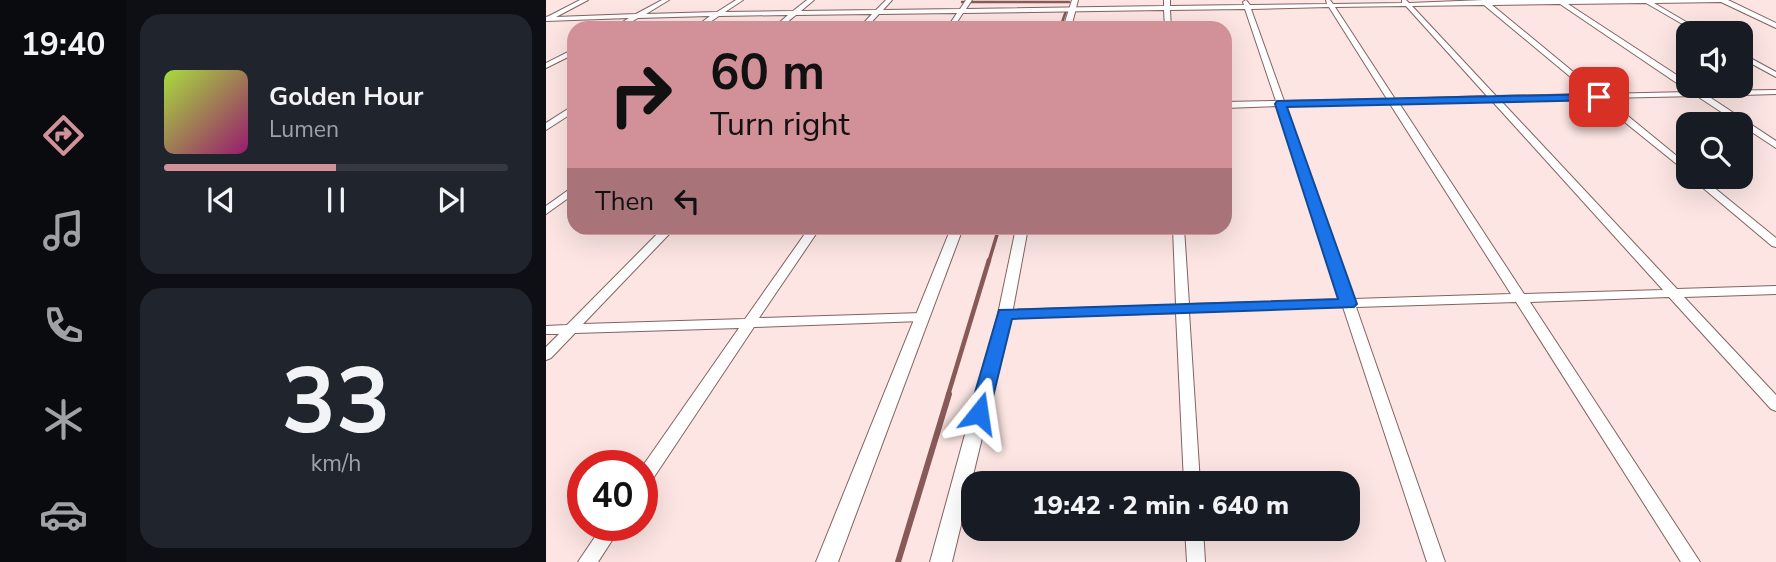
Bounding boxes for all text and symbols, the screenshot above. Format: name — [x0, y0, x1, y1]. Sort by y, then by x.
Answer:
map controls — [1676, 21, 1753, 189]
button: sound — [1676, 21, 1753, 98]
text: 19:40 — [21, 23, 105, 66]
text: 60 m — [710, 39, 825, 106]
icon: right — [595, 49, 686, 140]
pin — [1569, 67, 1629, 127]
icon: arrive — [1580, 78, 1618, 116]
text: Golden Hour — [269, 79, 424, 114]
text: Turn right — [710, 103, 850, 146]
icon: directions — [39, 111, 88, 160]
button: search — [1676, 112, 1753, 189]
text: Lumen — [269, 114, 339, 145]
icon: previous — [202, 181, 240, 219]
icon: pause — [317, 181, 355, 219]
icon: next — [432, 181, 470, 219]
icon: left — [668, 182, 706, 220]
text: Then — [595, 184, 654, 219]
icon: music — [39, 206, 88, 255]
icon: phone — [39, 301, 88, 350]
text: 33 — [281, 340, 391, 464]
position arrow — [942, 376, 1016, 450]
icon: climate — [39, 395, 88, 444]
text: km/h — [311, 448, 361, 479]
speed limit sign: 40 — [567, 450, 658, 541]
text: 19:42 · 2 min · 640 m — [1032, 488, 1289, 523]
icon: car — [39, 490, 88, 539]

